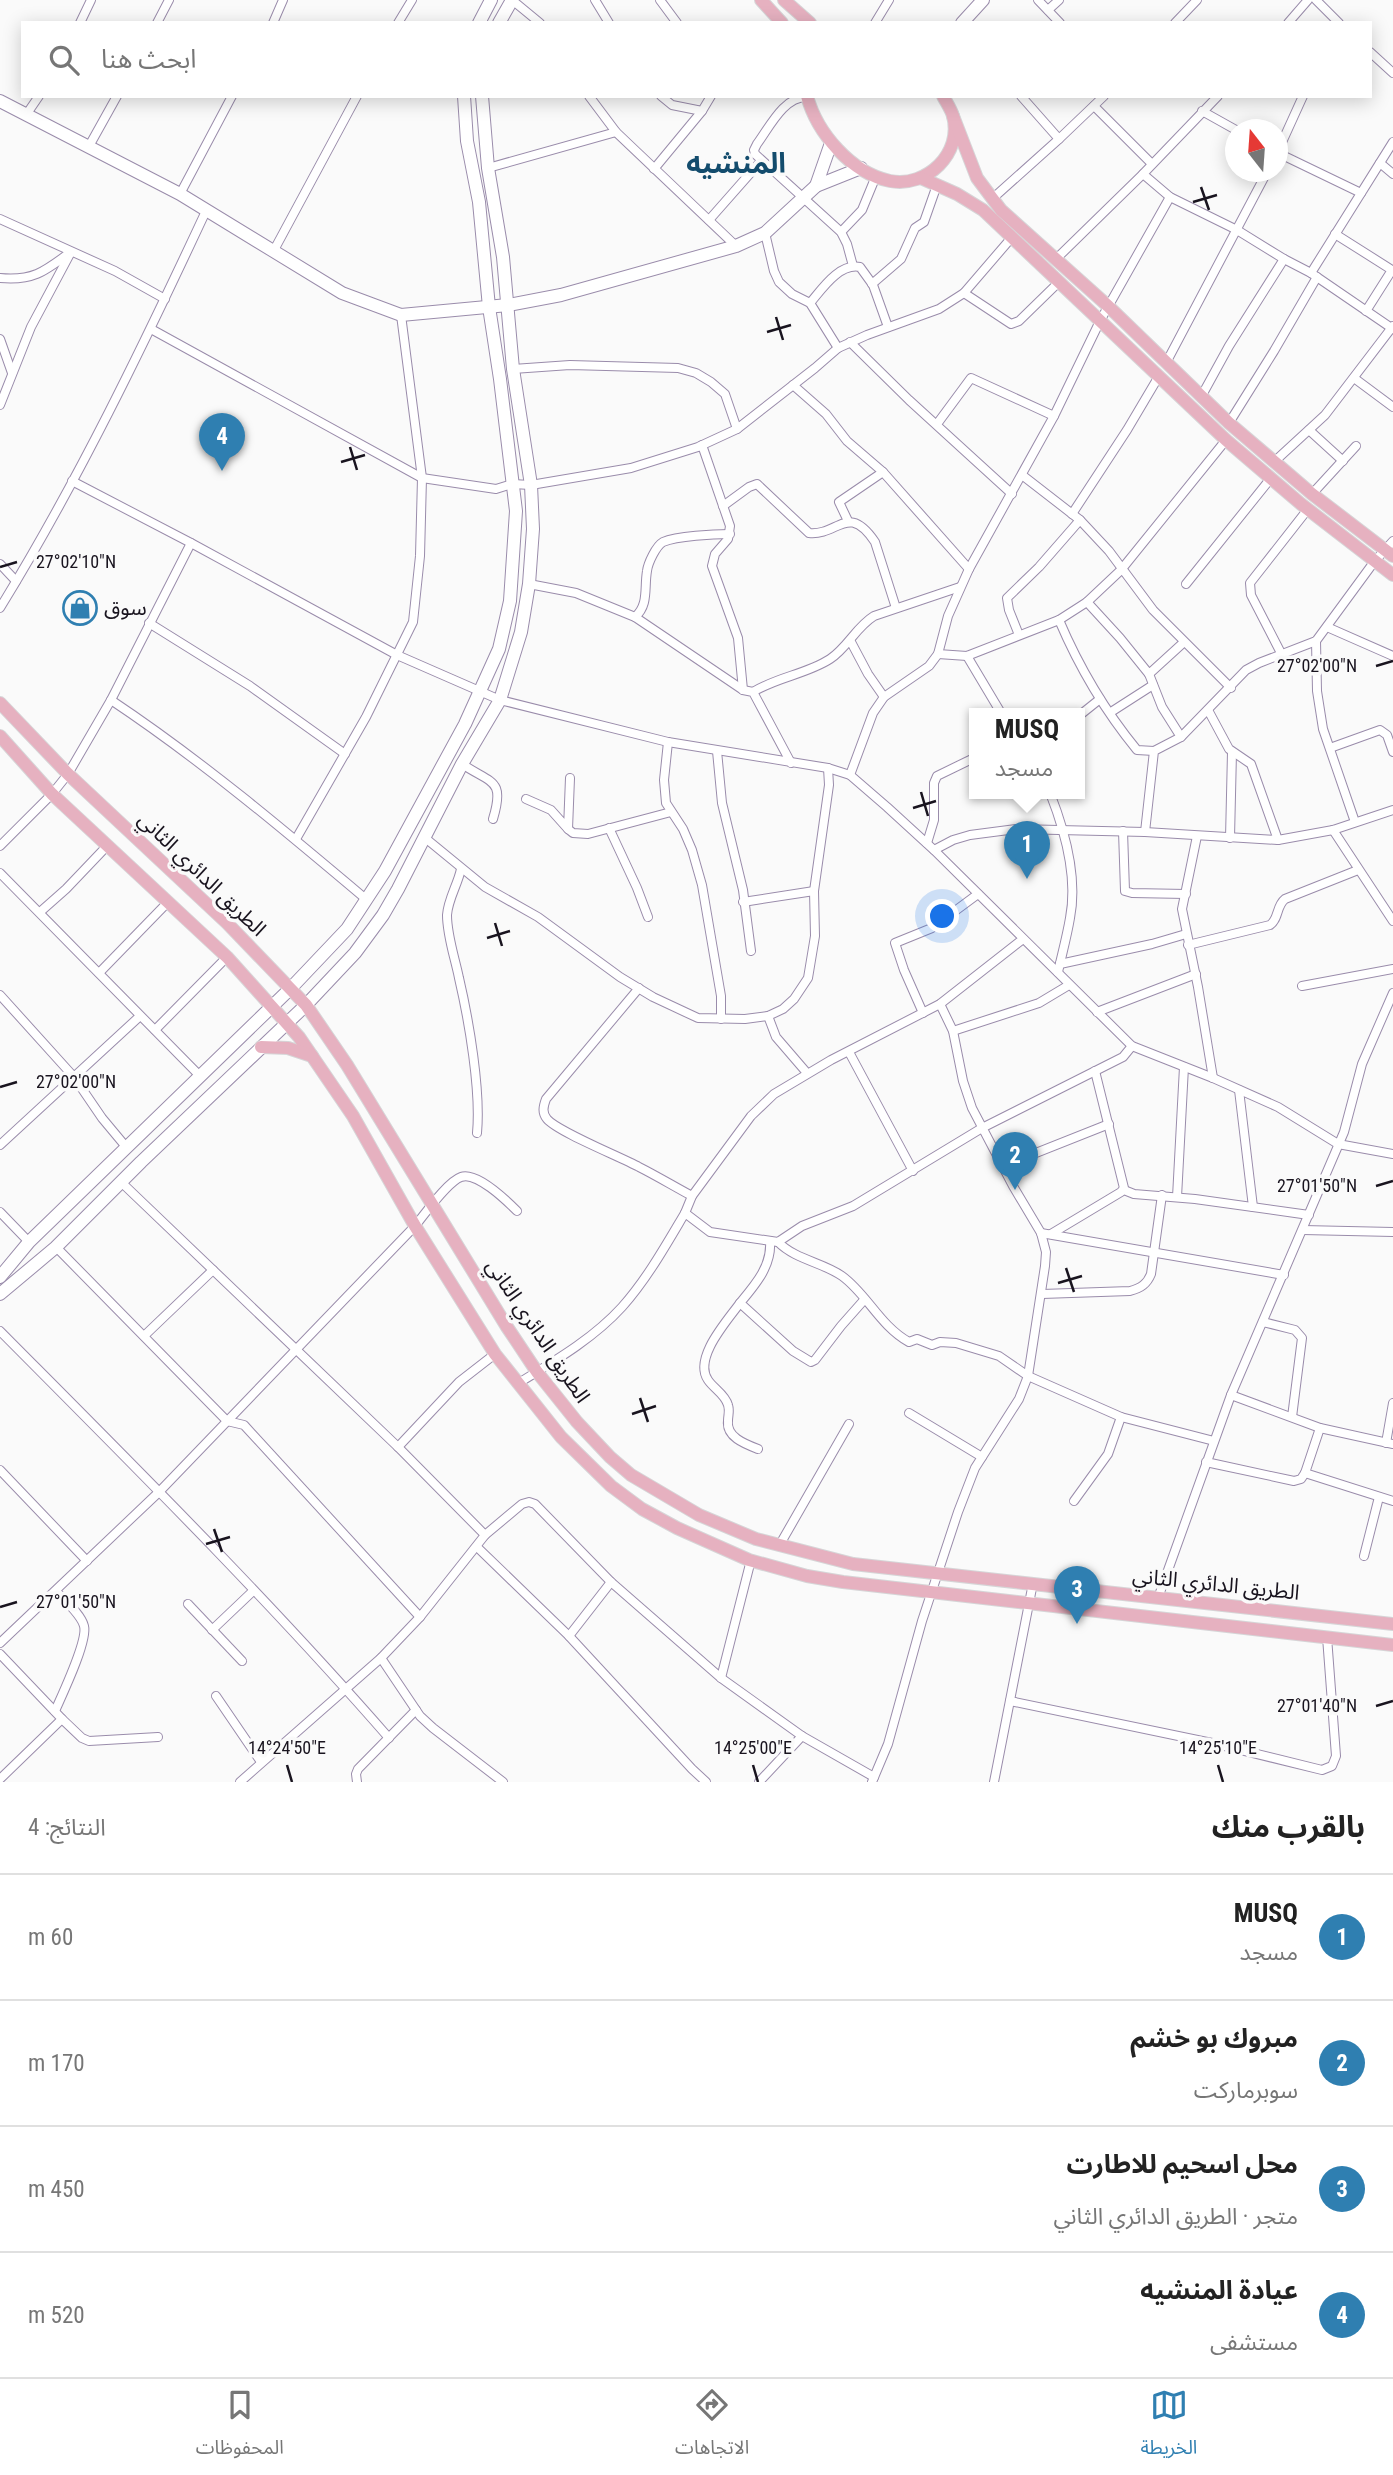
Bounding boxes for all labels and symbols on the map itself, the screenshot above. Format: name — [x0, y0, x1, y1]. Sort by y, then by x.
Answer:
north arrow — [1225, 119, 1288, 182]
district label: المنشيه — [686, 147, 786, 180]
pin: 4 — [199, 413, 245, 471]
text: 27°02'10"N — [36, 551, 116, 572]
shop icon: سوق — [61, 589, 99, 627]
place label: سوق — [104, 596, 147, 620]
text: 27°02'00"N — [1277, 655, 1357, 676]
street label: الطريق الدائري الثاني — [131, 807, 271, 944]
pin: 1 — [1004, 821, 1050, 879]
your location — [925, 899, 959, 933]
text: 27°02'00"N — [36, 1071, 116, 1092]
pin: 2 — [992, 1132, 1038, 1190]
text: 27°01'50"N — [1277, 1175, 1357, 1196]
street label: الطريق الدائري الثاني — [478, 1255, 595, 1410]
street label: الطريق الدائري الثاني — [1131, 1563, 1301, 1609]
pin: 3 — [1054, 1566, 1100, 1624]
text: 27°01'50"N — [36, 1591, 116, 1612]
text: 27°01'40"N — [1277, 1695, 1357, 1716]
text: 14°24'50"E — [248, 1737, 326, 1758]
text: 14°25'00"E — [714, 1737, 792, 1758]
text: 14°25'10"E — [1179, 1737, 1257, 1758]

